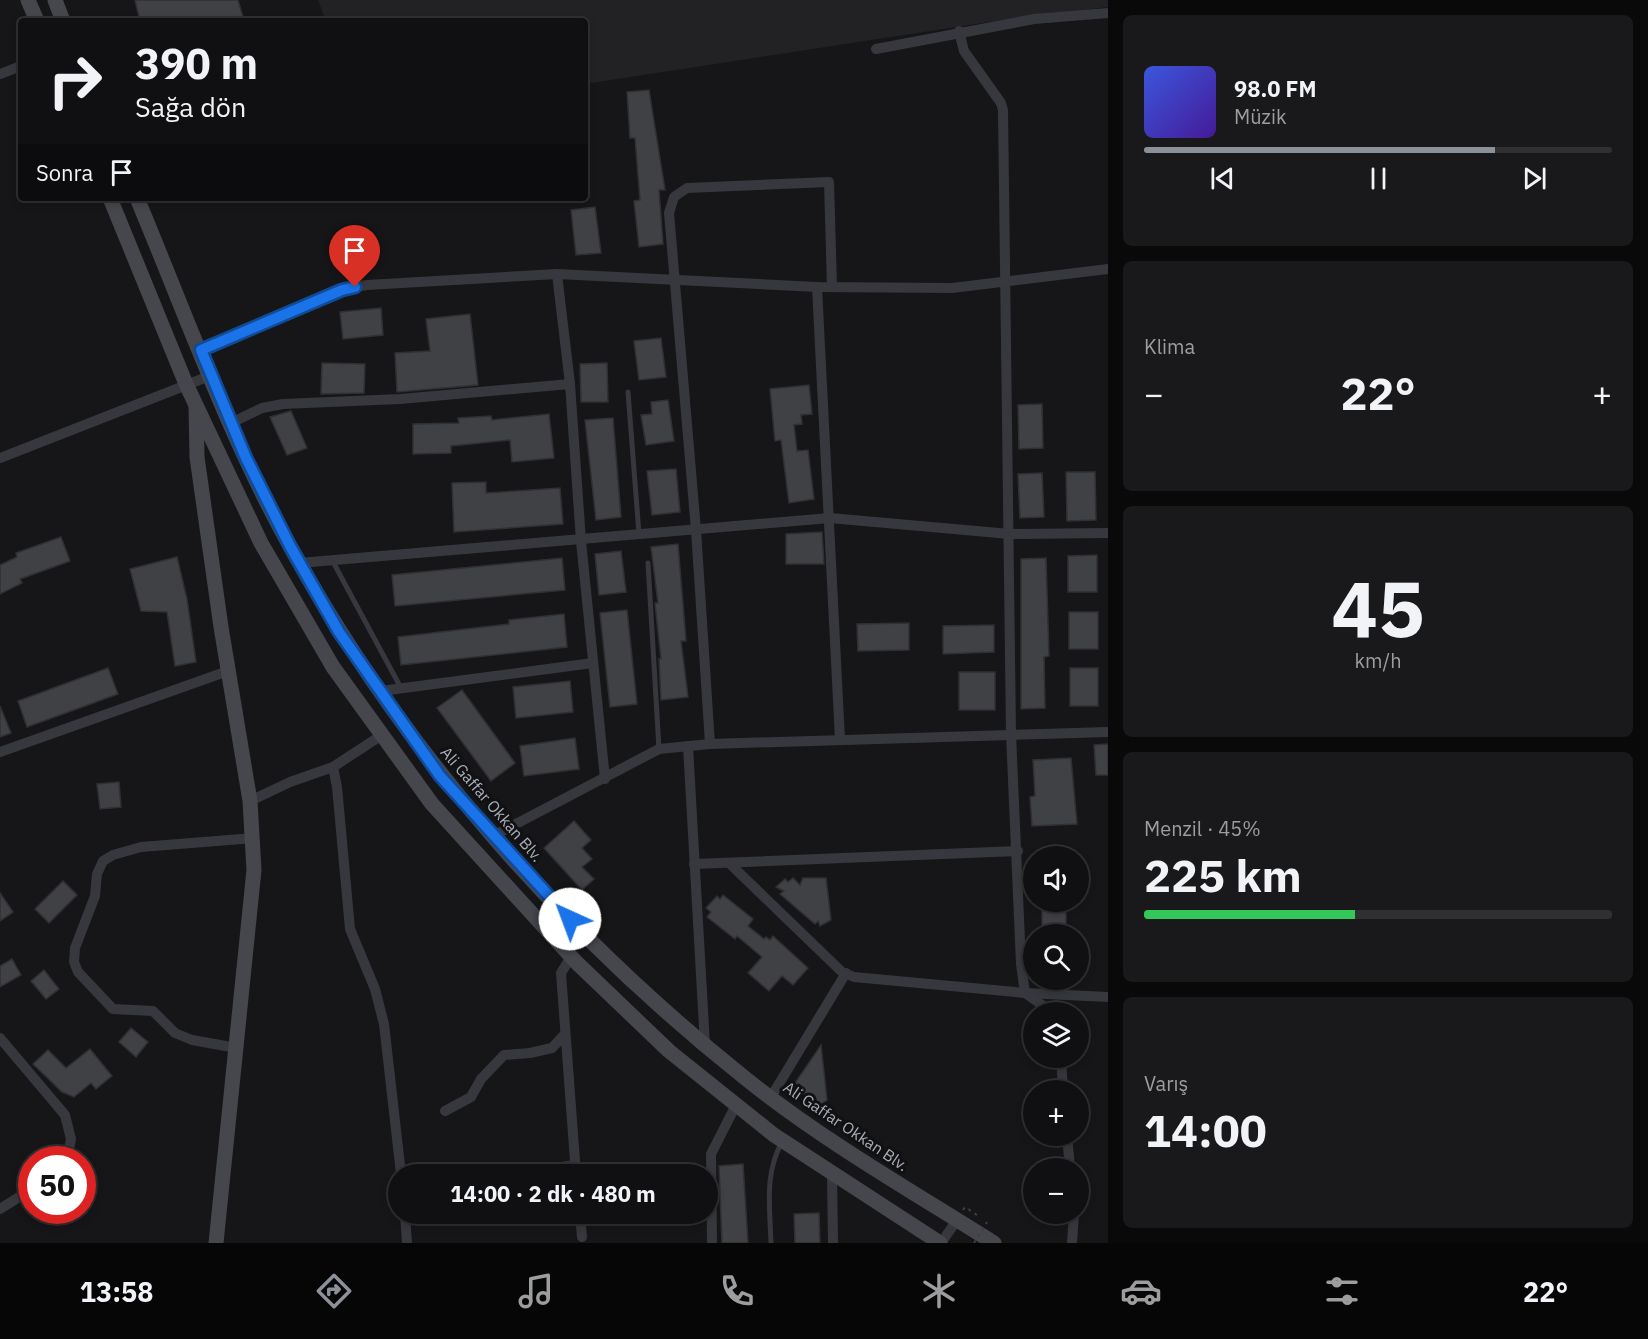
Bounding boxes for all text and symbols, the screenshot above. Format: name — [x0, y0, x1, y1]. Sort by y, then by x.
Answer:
text: 390 m — [135, 36, 258, 91]
icon: right — [36, 42, 114, 120]
text: 98.0 FM — [1234, 74, 1317, 103]
text: Sağa dön — [135, 89, 246, 124]
text: Müzik — [1234, 103, 1286, 130]
icon: arrive — [105, 156, 138, 189]
text: Sonra — [36, 158, 93, 187]
icon: previous — [1206, 162, 1239, 195]
icon: pause — [1362, 162, 1395, 195]
icon: next — [1518, 162, 1551, 195]
pin — [329, 225, 380, 287]
icon: arrive — [338, 234, 371, 267]
text: Klima — [1144, 333, 1195, 360]
text: 22° — [1340, 364, 1416, 422]
text: − — [1144, 372, 1164, 415]
text: + — [1592, 372, 1612, 415]
text: 45 — [1331, 557, 1425, 658]
text: km/h — [1354, 647, 1402, 674]
street label: Ali Gaffar Okkan Blv. — [436, 742, 548, 866]
text: Menzil · 45% — [1144, 815, 1261, 842]
map controls — [1023, 846, 1089, 1224]
button: sound — [1023, 846, 1089, 912]
text: 225 km — [1144, 846, 1302, 904]
position arrow — [538, 887, 602, 951]
button: search — [1023, 924, 1089, 990]
button: layers — [1023, 1002, 1089, 1068]
text: Varış — [1144, 1070, 1188, 1097]
street label: Ali Gaffar Okkan Blv. — [780, 1077, 912, 1175]
button: + — [1023, 1080, 1089, 1146]
text: 14:00 — [1144, 1101, 1267, 1159]
speed limit sign: 50 — [18, 1146, 96, 1224]
button: − — [1023, 1158, 1089, 1224]
text: 14:00 · 2 dk · 480 m — [450, 1179, 656, 1208]
icon: directions — [313, 1270, 355, 1312]
icon: music — [515, 1270, 557, 1312]
icon: phone — [716, 1270, 758, 1312]
icon: climate — [918, 1270, 960, 1312]
icon: car — [1120, 1270, 1162, 1312]
icon: filters — [1321, 1270, 1363, 1312]
text: 13:58 — [80, 1274, 154, 1309]
text: 22° — [1523, 1274, 1568, 1309]

